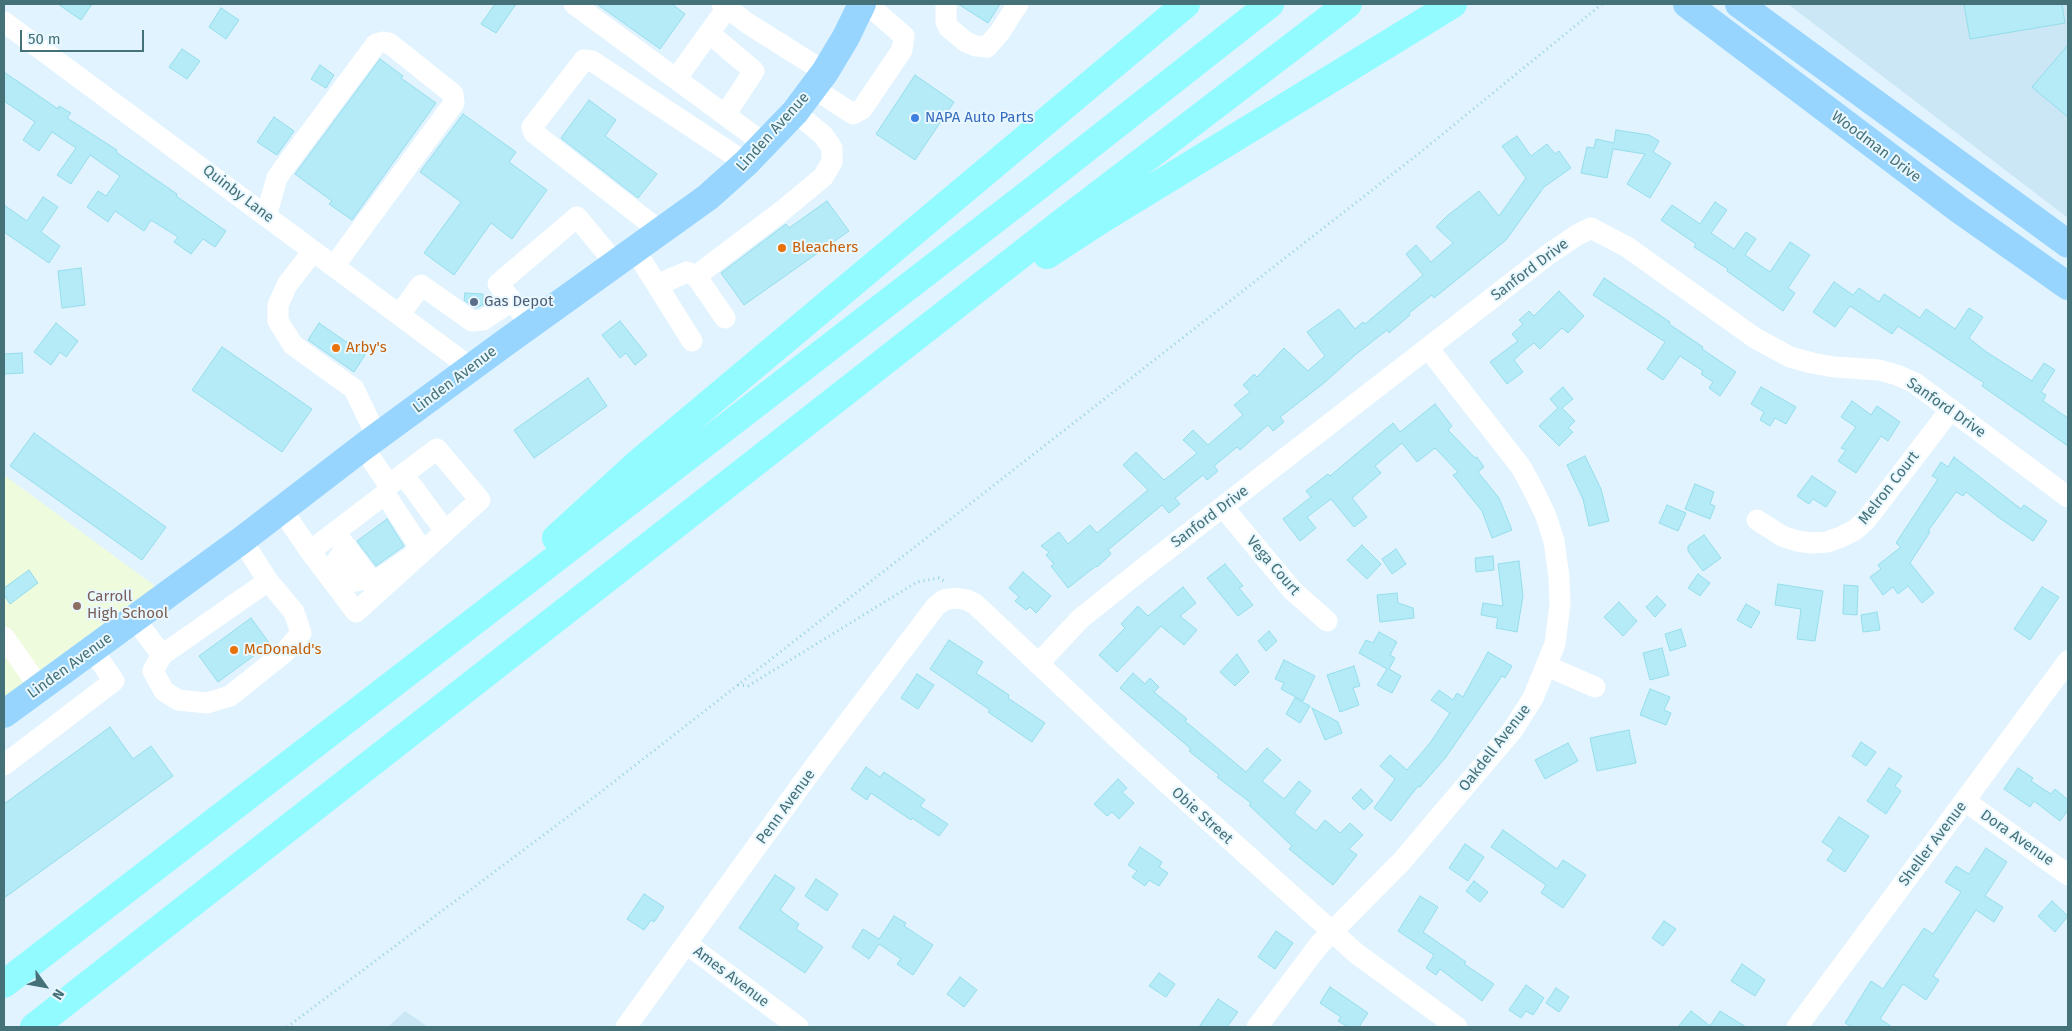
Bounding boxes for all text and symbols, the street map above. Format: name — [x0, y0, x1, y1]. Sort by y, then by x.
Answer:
scale bar — [22, 20, 146, 52]
text: 50 m — [28, 30, 61, 48]
street label: Linden Avenue — [733, 89, 813, 175]
street label: Woodman Drive — [1828, 107, 1924, 187]
place label: NAPA Auto Parts — [925, 109, 1034, 127]
marker: NAPA Auto Parts — [909, 112, 921, 124]
street label: Quinby Lane — [199, 161, 277, 227]
street label: Sanford Drive — [1488, 235, 1572, 305]
place label: Bleachers — [792, 239, 858, 257]
marker: Bleachers — [776, 242, 788, 254]
place label: Gas Depot — [484, 293, 553, 311]
marker: Gas Depot — [468, 296, 480, 308]
place label: Arby's — [346, 339, 387, 357]
marker: Arby's — [330, 342, 342, 354]
street label: Linden Avenue — [410, 343, 500, 417]
street label: Sanford Drive — [1903, 374, 1989, 442]
street label: Melron Court — [1855, 448, 1923, 528]
street label: Sanford Drive — [1168, 482, 1252, 552]
street label: Vega Court — [1242, 533, 1304, 599]
place label: Carroll High School — [87, 588, 168, 623]
marker: Carroll High School — [71, 600, 83, 612]
street label: Linden Avenue — [24, 629, 116, 703]
place label: McDonald's — [244, 641, 321, 659]
marker: McDonald's — [228, 644, 240, 656]
street label: Oakdell Avenue — [1455, 701, 1535, 795]
street label: Penn Avenue — [753, 766, 819, 848]
street label: Obie Street — [1168, 784, 1236, 848]
street label: Sheller Avenue — [1895, 798, 1971, 890]
street label: Dora Avenue — [1977, 806, 2057, 870]
street label: Ames Avenue — [689, 943, 773, 1011]
north arrow — [20, 961, 70, 1011]
text: N — [48, 986, 68, 1003]

